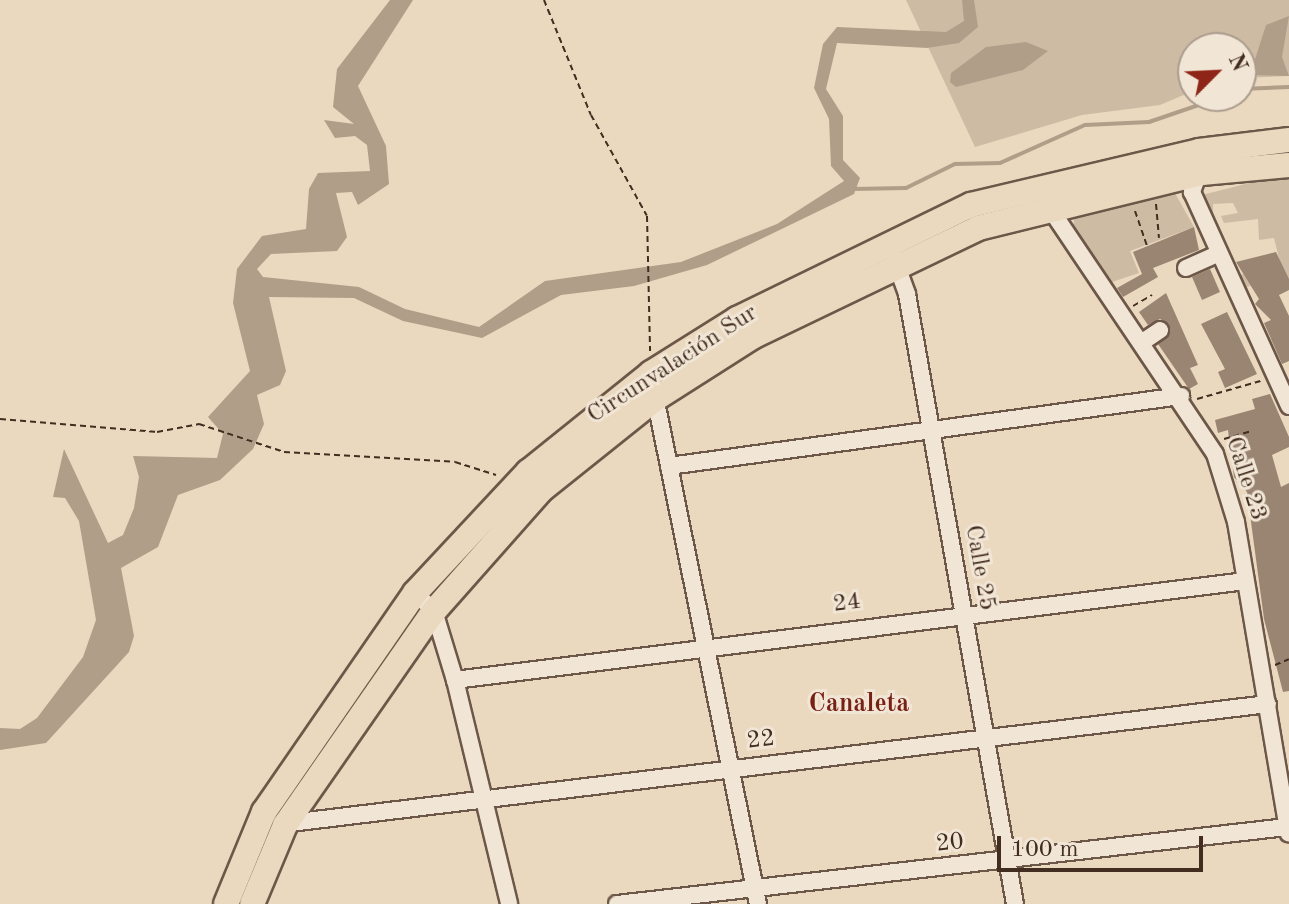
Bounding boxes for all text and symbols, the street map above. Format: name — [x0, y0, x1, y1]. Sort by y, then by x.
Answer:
north arrow — [1177, 32, 1257, 112]
text: N — [1224, 51, 1251, 75]
street label: Circunvalación Sur — [583, 299, 763, 431]
street label: Calle 23 — [1218, 433, 1272, 525]
street label: Calle 25 — [957, 523, 1001, 613]
street label: 24 — [831, 588, 863, 620]
district label: Canaleta — [809, 689, 909, 721]
street label: 22 — [745, 725, 777, 757]
scale bar — [1001, 820, 1207, 870]
street label: 20 — [935, 828, 965, 860]
text: 100 m — [1011, 838, 1079, 862]

